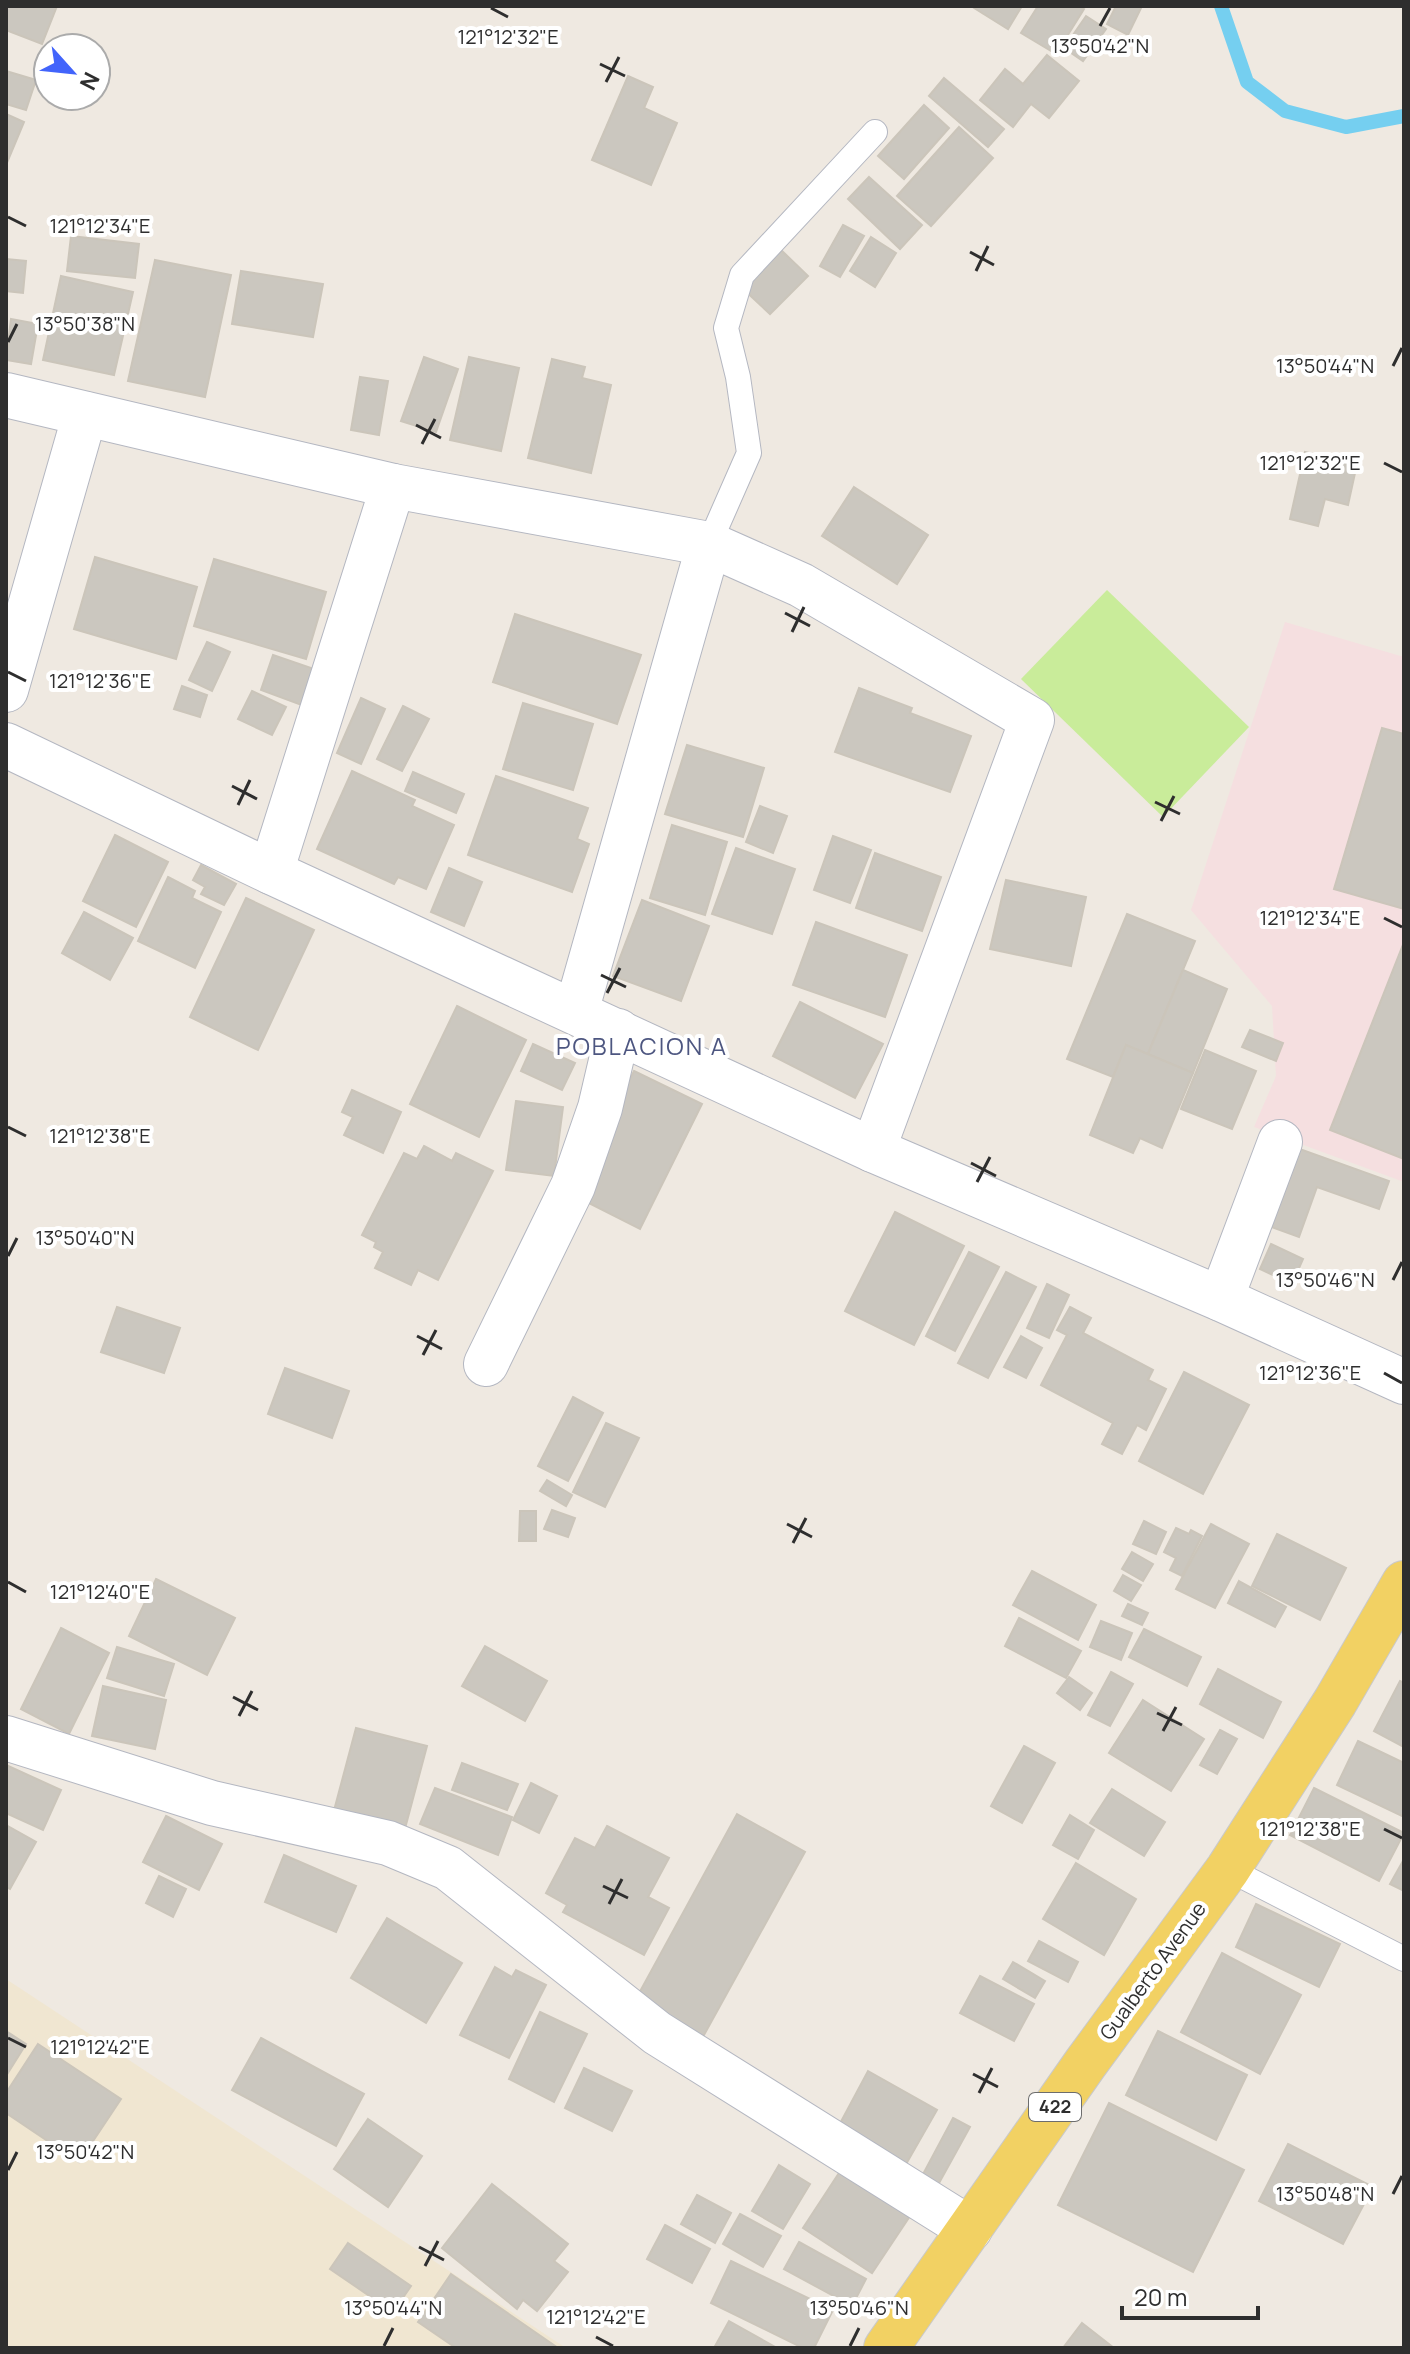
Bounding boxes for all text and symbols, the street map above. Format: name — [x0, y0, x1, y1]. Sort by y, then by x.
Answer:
text: 121°12'32"E — [457, 23, 559, 50]
north arrow — [32, 32, 112, 112]
text: 13°50'42"N — [1051, 32, 1149, 59]
text: N — [73, 67, 107, 95]
text: 121°12'34"E — [50, 212, 150, 239]
text: 13°50'38"N — [35, 310, 135, 337]
text: 13°50'44"N — [1276, 352, 1374, 379]
text: 121°12'32"E — [1259, 449, 1361, 476]
text: 121°12'36"E — [49, 667, 151, 694]
text: 121°12'34"E — [1260, 904, 1360, 931]
district label: POBLACION A — [556, 1029, 728, 1062]
text: 121°12'38"E — [49, 1122, 151, 1149]
text: 13°50'40"N — [36, 1224, 135, 1251]
text: 13°50'46"N — [1275, 1266, 1375, 1293]
text: 121°12'36"E — [1259, 1359, 1361, 1386]
text: 121°12'40"E — [50, 1578, 150, 1605]
text: 121°12'38"E — [1259, 1815, 1361, 1842]
street label: Gualberto Avenue — [1093, 1896, 1212, 2045]
text: 121°12'42"E — [50, 2033, 150, 2060]
road number: 422 — [1029, 2093, 1081, 2121]
text: 13°50'42"N — [36, 2138, 134, 2165]
text: 13°50'48"N — [1276, 2180, 1374, 2207]
scale bar — [1122, 2270, 1258, 2320]
text: 20 m — [1134, 2280, 1187, 2313]
text: 13°50'44"N — [344, 2294, 442, 2321]
text: 13°50'46"N — [809, 2294, 909, 2321]
text: 121°12'42"E — [546, 2303, 646, 2330]

